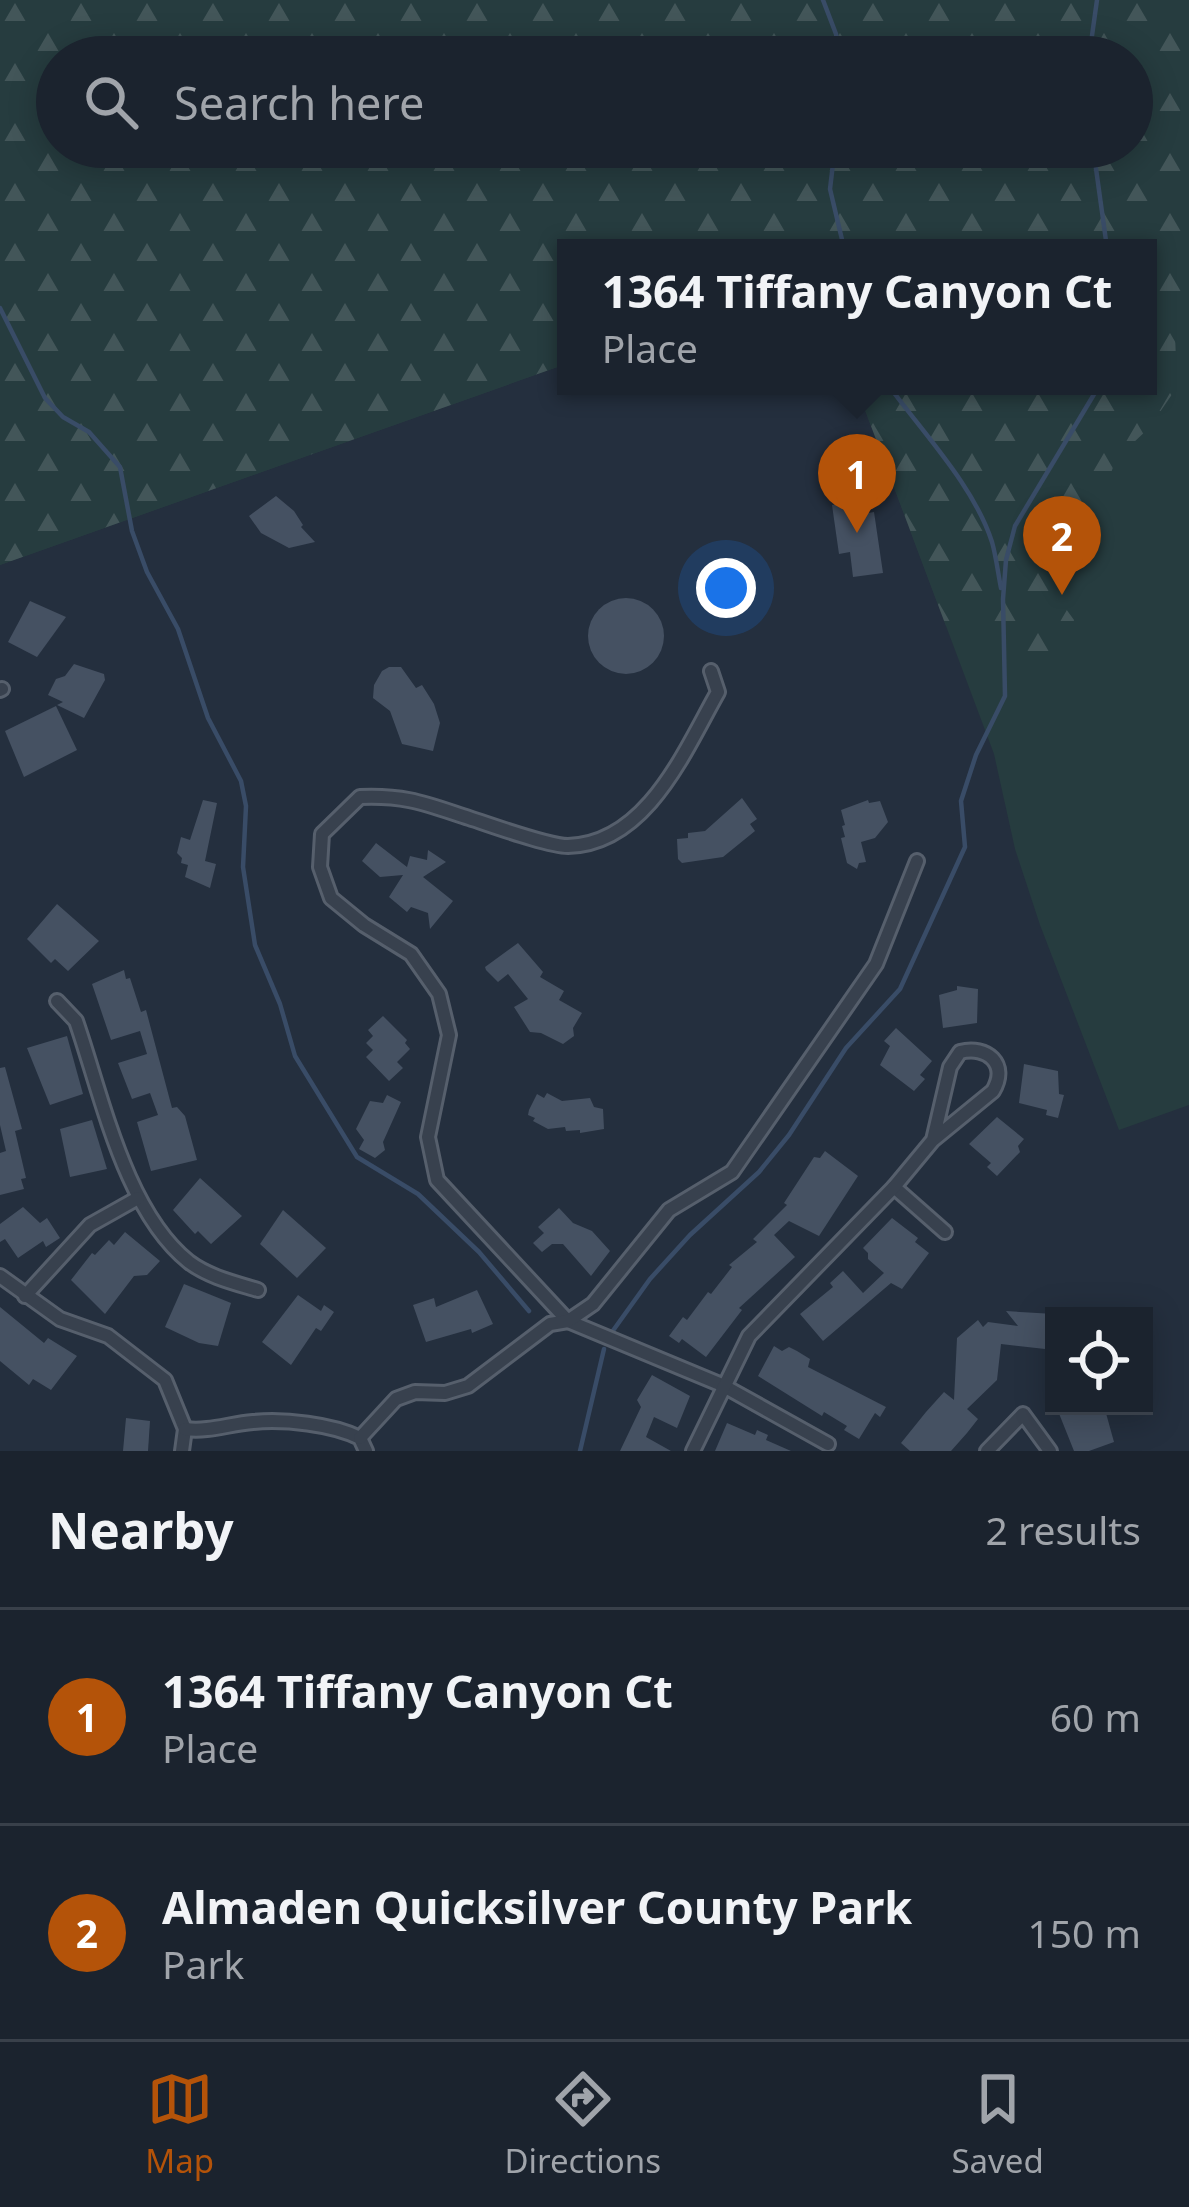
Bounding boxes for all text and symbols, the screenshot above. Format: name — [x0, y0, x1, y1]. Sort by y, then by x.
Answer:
search box — [36, 36, 1153, 168]
icon: search — [78, 69, 144, 135]
text: Search here — [174, 72, 424, 133]
popup — [557, 239, 1157, 395]
text: 1364 Tiffany Canyon Ct — [602, 260, 1112, 321]
text: Place — [602, 321, 698, 374]
pin: 1 — [818, 434, 896, 533]
pin: 2 — [1023, 496, 1101, 595]
your location — [696, 558, 756, 618]
map controls — [1045, 1307, 1153, 1415]
button: locate — [1045, 1307, 1153, 1415]
text: Nearby — [48, 1494, 234, 1564]
text: 2 results — [986, 1503, 1141, 1556]
text: 1364 Tiffany Canyon Ct — [162, 1660, 673, 1721]
text: 1 — [76, 1690, 98, 1743]
text: 60 m — [1050, 1690, 1141, 1743]
text: Place — [162, 1721, 258, 1774]
text: Almaden Quicksilver County Park — [162, 1876, 912, 1937]
text: 2 — [76, 1906, 98, 1959]
text: 150 m — [1027, 1906, 1141, 1959]
text: Park — [162, 1937, 244, 1990]
tab: Map — [145, 2066, 214, 2183]
tab: Directions — [504, 2066, 661, 2183]
tab: Saved — [951, 2066, 1044, 2183]

